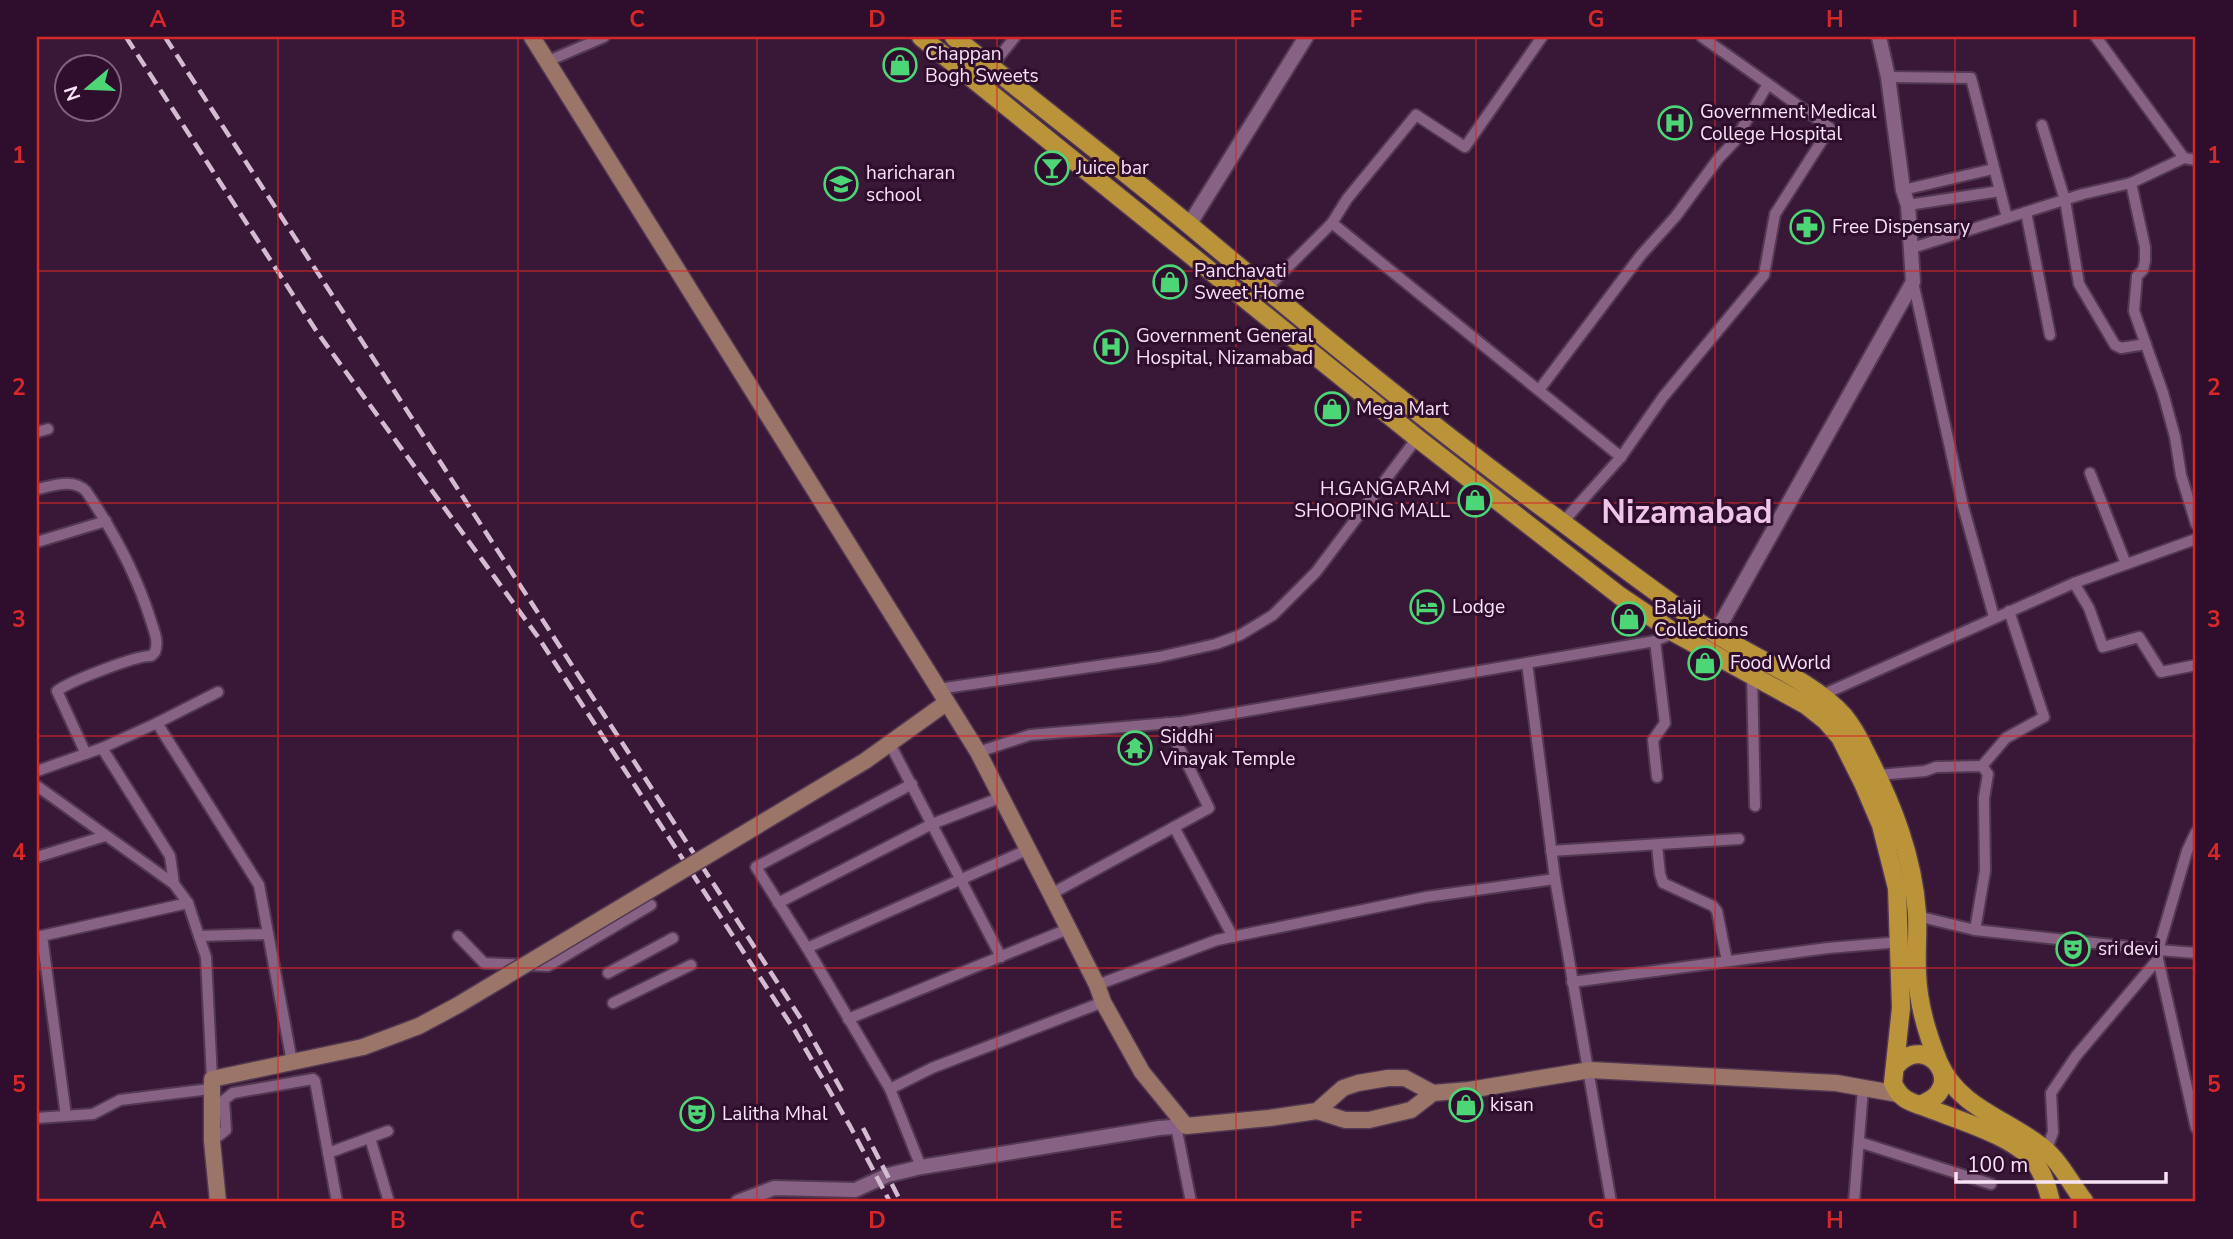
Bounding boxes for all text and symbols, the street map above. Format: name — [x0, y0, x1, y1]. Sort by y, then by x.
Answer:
text: A — [149, 4, 167, 35]
text: B — [390, 4, 406, 35]
text: C — [629, 4, 645, 35]
text: D — [868, 4, 886, 35]
text: E — [1109, 4, 1123, 35]
text: F — [1350, 4, 1363, 35]
text: G — [1588, 4, 1604, 35]
text: H — [1826, 4, 1844, 35]
text: I — [2072, 4, 2078, 35]
place label: Chappan Bogh Sweets — [925, 41, 1039, 89]
shop icon: Chappan Bogh Sweets — [881, 46, 919, 84]
north arrow — [52, 52, 122, 122]
text: N — [58, 82, 87, 104]
place label: Government Medical College Hospital — [1700, 99, 1877, 147]
hospital icon: Government Medical College Hospital — [1656, 104, 1694, 142]
text: 1 — [12, 140, 26, 171]
text: 1 — [2207, 140, 2221, 171]
bar icon: Juice bar — [1033, 149, 1071, 187]
place label: Juice bar — [1075, 155, 1149, 181]
place label: haricharan school — [866, 160, 955, 208]
school or university icon: haricharan school — [822, 165, 860, 203]
pharmacy icon: Free Dispensary — [1788, 208, 1826, 246]
place label: Free Dispensary — [1832, 214, 1970, 240]
place label: Panchavati Sweet Home — [1194, 258, 1305, 306]
shop icon: Panchavati Sweet Home — [1151, 263, 1189, 301]
place label: Government General Hospital, Nizamabad — [1136, 323, 1314, 371]
hospital icon: Government General Hospital, Nizamabad — [1092, 328, 1130, 366]
text: 2 — [12, 372, 26, 403]
text: 2 — [2207, 372, 2221, 403]
shop icon: Mega Mart — [1313, 390, 1351, 428]
place label: Mega Mart — [1356, 396, 1449, 422]
place label: H.GANGARAM SHOOPING MALL — [1294, 476, 1451, 524]
shop icon: H.GANGARAM SHOOPING MALL — [1456, 481, 1494, 519]
district label: Nizamabad — [1601, 490, 1773, 535]
hotel icon: Lodge — [1408, 588, 1446, 626]
place label: Lodge — [1452, 594, 1505, 620]
place label: Balaji Collections — [1654, 595, 1748, 643]
shop icon: Balaji Collections — [1610, 600, 1648, 638]
text: 3 — [12, 604, 26, 635]
text: 3 — [2207, 604, 2221, 635]
shop icon: Food World — [1686, 644, 1724, 682]
place label: Food World — [1730, 650, 1831, 676]
place label: Siddhi Vinayak Temple — [1159, 724, 1295, 772]
temple icon: Siddhi Vinayak Temple — [1116, 729, 1154, 767]
text: 4 — [12, 837, 26, 868]
text: 4 — [2207, 837, 2221, 868]
theatre icon: sri devi — [2054, 930, 2092, 968]
place label: sri devi — [2098, 936, 2159, 962]
text: 5 — [12, 1069, 26, 1100]
text: 5 — [2207, 1069, 2221, 1100]
shop icon: kisan — [1447, 1086, 1485, 1124]
place label: kisan — [1490, 1092, 1534, 1118]
theatre icon: Lalitha Mhal — [678, 1095, 716, 1133]
place label: Lalitha Mhal — [722, 1101, 828, 1127]
scale bar — [1956, 1141, 2166, 1185]
text: 100 m — [1967, 1151, 2028, 1179]
text: A — [149, 1205, 167, 1236]
text: B — [390, 1205, 406, 1236]
text: C — [629, 1205, 645, 1236]
text: D — [868, 1205, 886, 1236]
text: E — [1109, 1205, 1123, 1236]
text: F — [1350, 1205, 1363, 1236]
text: G — [1588, 1205, 1604, 1236]
text: H — [1826, 1205, 1844, 1236]
text: I — [2072, 1205, 2078, 1236]

